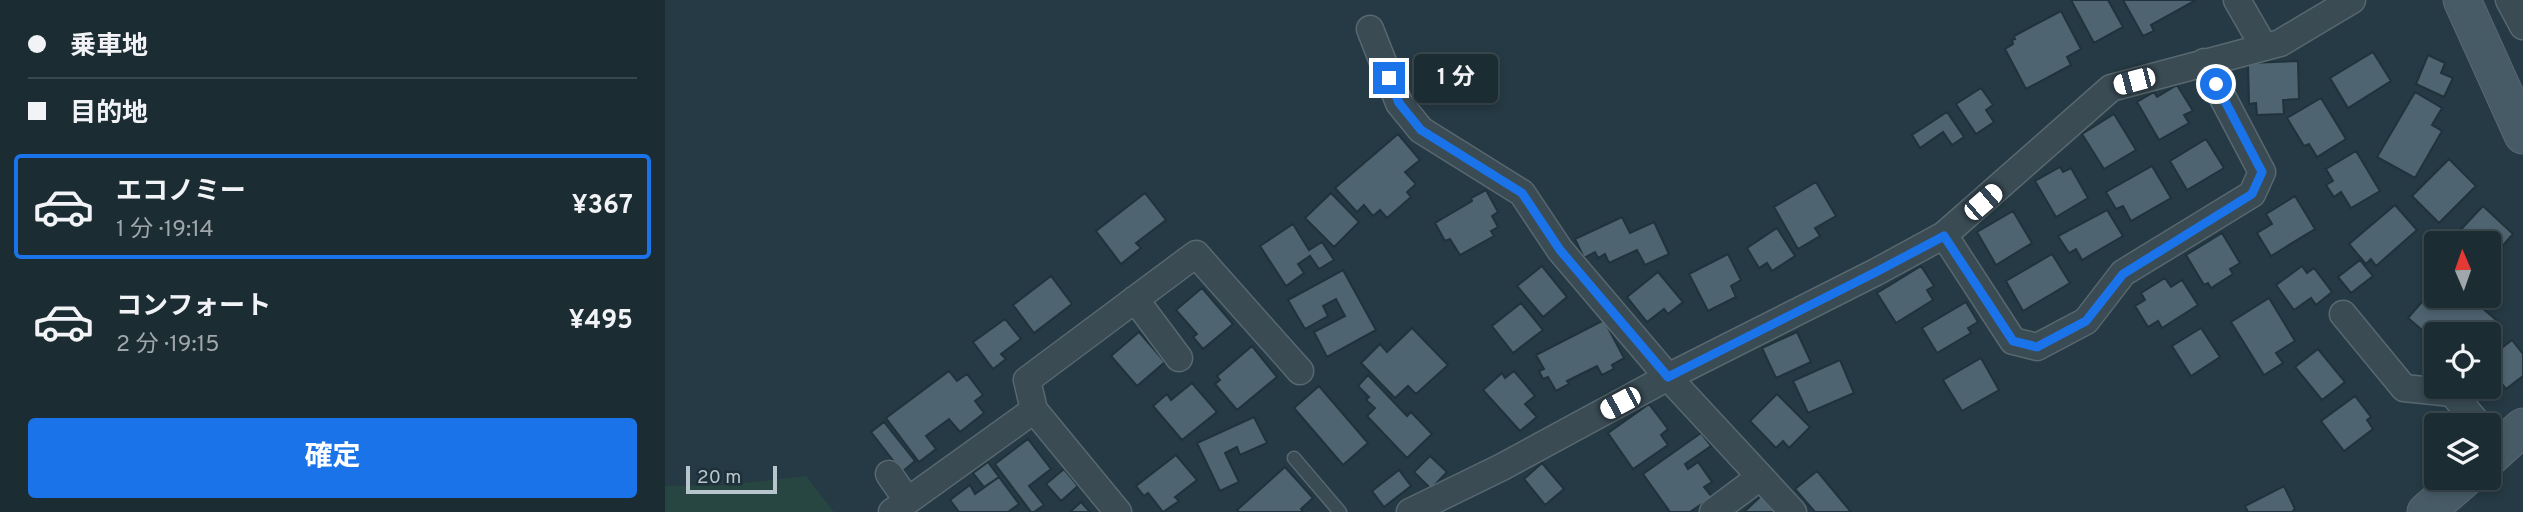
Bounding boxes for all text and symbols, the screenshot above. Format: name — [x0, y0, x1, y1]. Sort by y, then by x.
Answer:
text: 乗車地 — [70, 31, 148, 64]
callout: 1 分 — [1413, 54, 1497, 102]
route end — [1373, 62, 1405, 94]
text: 1 分 — [1437, 64, 1475, 93]
car — [2111, 65, 2158, 97]
route start — [2200, 68, 2232, 100]
text: 目的地 — [70, 98, 148, 131]
icon: car — [32, 175, 95, 238]
text: エコノミー — [116, 176, 246, 209]
car — [1961, 180, 2006, 224]
text: ¥367 — [572, 190, 633, 223]
text: 1 分 · 19:14 — [116, 216, 214, 245]
north arrow — [2424, 231, 2501, 308]
map controls — [2424, 231, 2501, 490]
icon: car — [32, 290, 95, 353]
text: コンフォート — [116, 291, 271, 324]
text: ¥495 — [569, 305, 633, 338]
button: locate — [2424, 322, 2501, 399]
text: 2 分 · 19:15 — [116, 331, 220, 360]
car — [1597, 384, 1644, 422]
button: layers — [2424, 413, 2501, 490]
button: 確定 — [28, 418, 637, 498]
scale bar — [686, 463, 777, 495]
text: 20 m — [697, 466, 741, 490]

